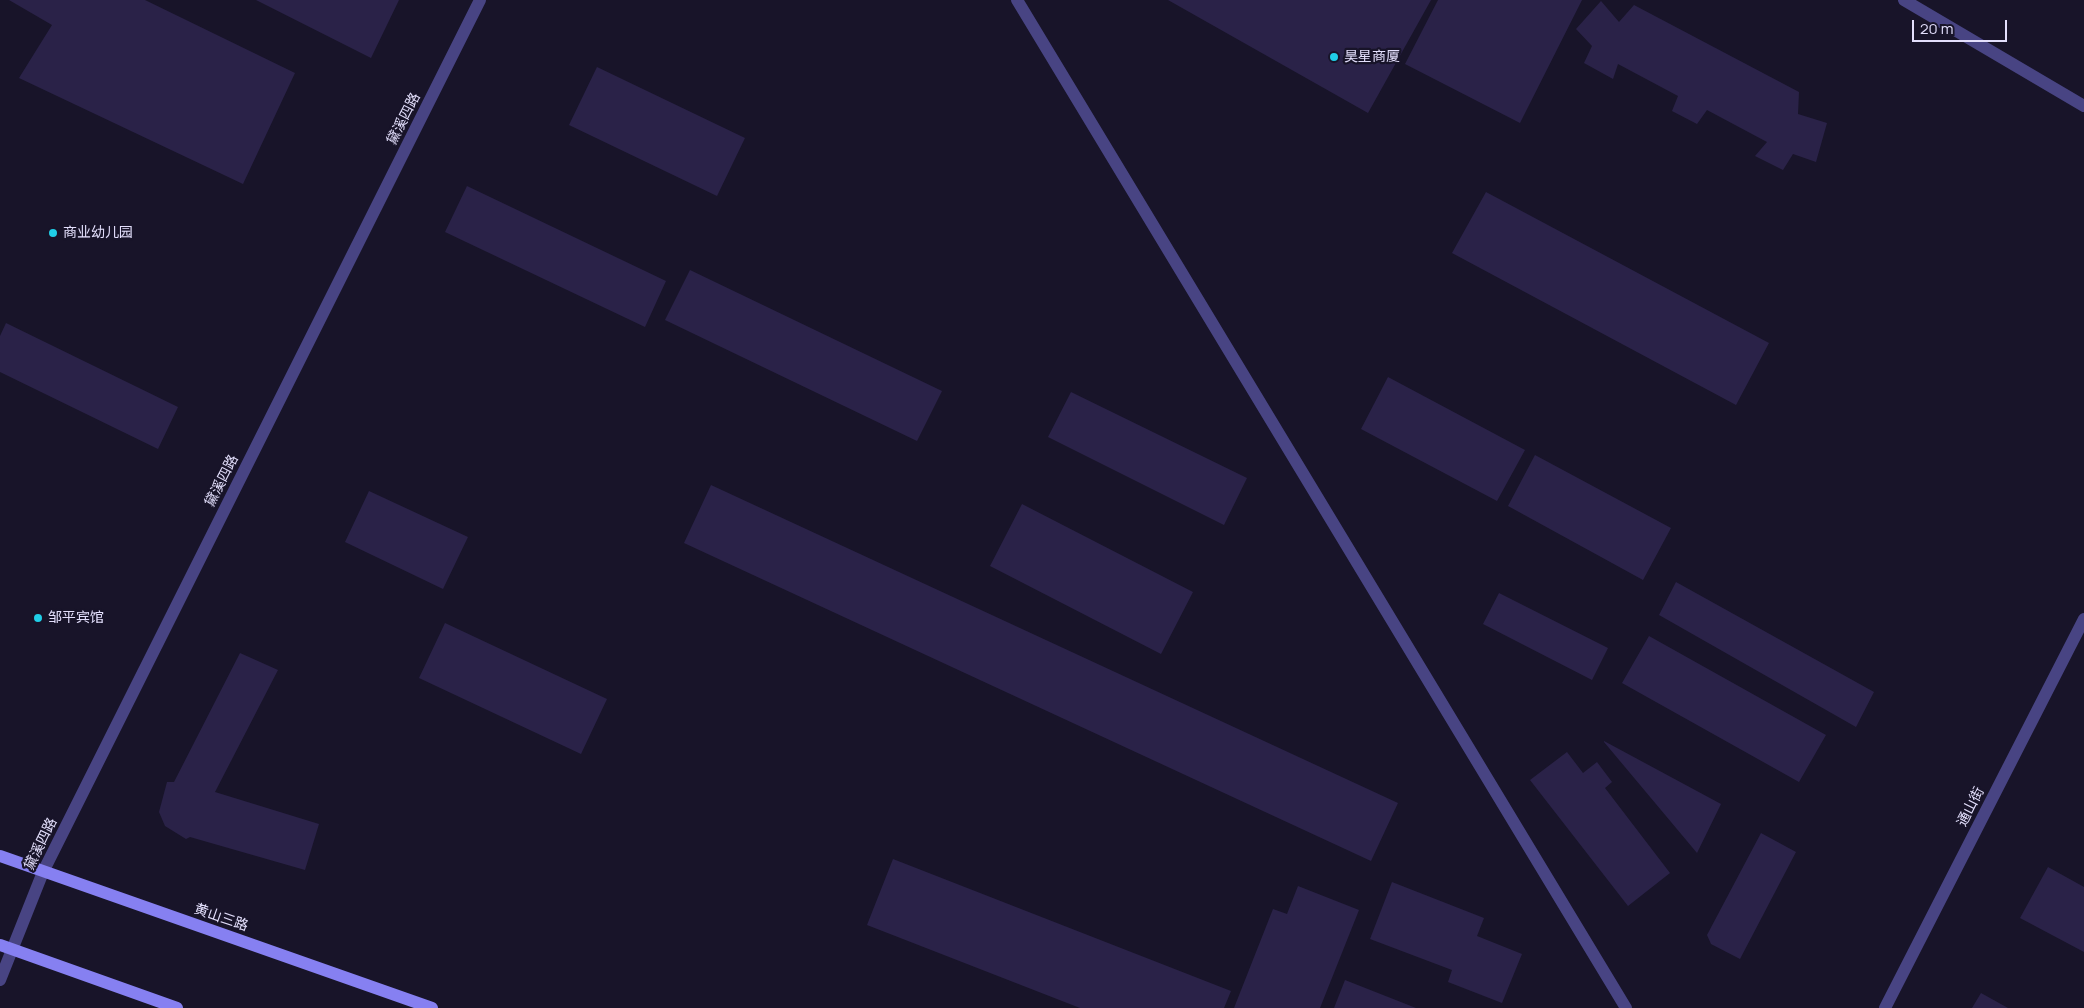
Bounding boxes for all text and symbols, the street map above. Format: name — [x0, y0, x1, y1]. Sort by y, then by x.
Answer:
scale bar — [1914, 10, 2009, 42]
text: 20 m — [1920, 18, 1953, 39]
place label: 昊星商厦 — [1344, 49, 1400, 65]
marker: 昊星商厦 — [1328, 51, 1340, 63]
street label: 黛溪四路 — [384, 90, 424, 148]
place label: 商业幼儿园 — [63, 225, 133, 241]
marker: 商业幼儿园 — [47, 227, 59, 239]
street label: 黛溪四路 — [202, 452, 242, 510]
place label: 邹平宾馆 — [48, 610, 104, 626]
marker: 邹平宾馆 — [32, 612, 44, 624]
street label: 通山街 — [1954, 784, 1988, 830]
street label: 黛溪四路 — [21, 815, 61, 873]
street label: 黄山三路 — [192, 901, 250, 935]

